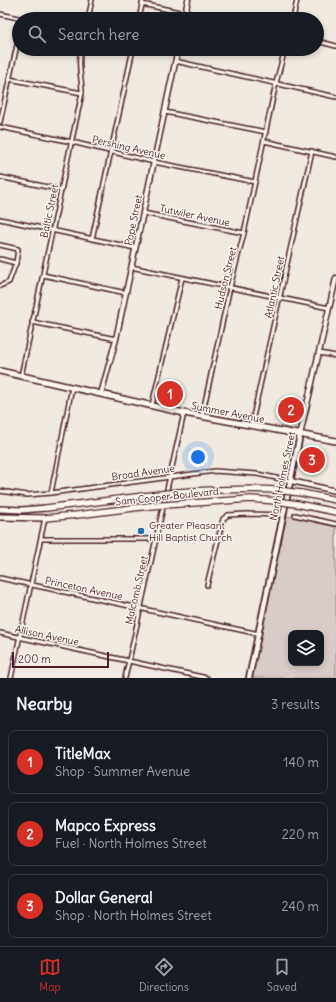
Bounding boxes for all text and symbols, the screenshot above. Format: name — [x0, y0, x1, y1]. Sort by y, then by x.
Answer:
search box — [12, 12, 324, 56]
icon: search — [26, 23, 48, 45]
text: Search here — [58, 25, 139, 44]
street label: Pershing Avenue — [91, 133, 167, 162]
street label: Baltic Street — [37, 183, 62, 239]
street label: Pope Street — [122, 193, 145, 247]
street label: Tutwiler Avenue — [159, 202, 231, 229]
street label: Hudson Street — [211, 245, 240, 311]
street label: Atlantic Street — [262, 254, 288, 319]
pin: 1 — [157, 379, 183, 409]
pin: 2 — [278, 395, 304, 425]
street label: Summer Avenue — [190, 399, 266, 426]
street label: North Holmes Street — [267, 430, 298, 522]
pin: 3 — [299, 445, 325, 475]
your location — [188, 447, 208, 467]
street label: Broad Avenue — [111, 462, 175, 483]
street label: Sam Cooper Boulevard — [115, 485, 219, 508]
place label: Greater Pleasant Hill Baptist Church — [149, 519, 232, 544]
marker: Greater Pleasant Hill Baptist Church — [136, 526, 146, 536]
street label: Malcomb Street — [122, 554, 151, 626]
street label: Princeton Avenue — [44, 574, 124, 603]
street label: Allison Avenue — [14, 622, 80, 649]
map controls — [288, 630, 324, 666]
button: layers — [288, 630, 324, 666]
scale bar — [12, 650, 109, 669]
text: 200 m — [18, 652, 51, 666]
text: Nearby — [16, 693, 72, 715]
text: 3 results — [271, 696, 320, 713]
text: TitleMax — [55, 744, 111, 763]
text: 1 — [27, 754, 33, 771]
text: 140 m — [283, 754, 319, 771]
text: Shop · Summer Avenue — [55, 763, 190, 780]
text: Mapco Express — [55, 816, 156, 835]
text: 2 — [26, 826, 34, 843]
text: 220 m — [282, 826, 319, 843]
text: Fuel · North Holmes Street — [55, 835, 207, 852]
text: Dollar General — [55, 888, 153, 907]
text: 3 — [26, 898, 34, 915]
text: 240 m — [282, 898, 319, 915]
text: Shop · North Holmes Street — [55, 907, 212, 924]
tab: Map — [39, 956, 61, 994]
tab: Directions — [139, 956, 189, 994]
tab: Saved — [267, 956, 297, 994]

